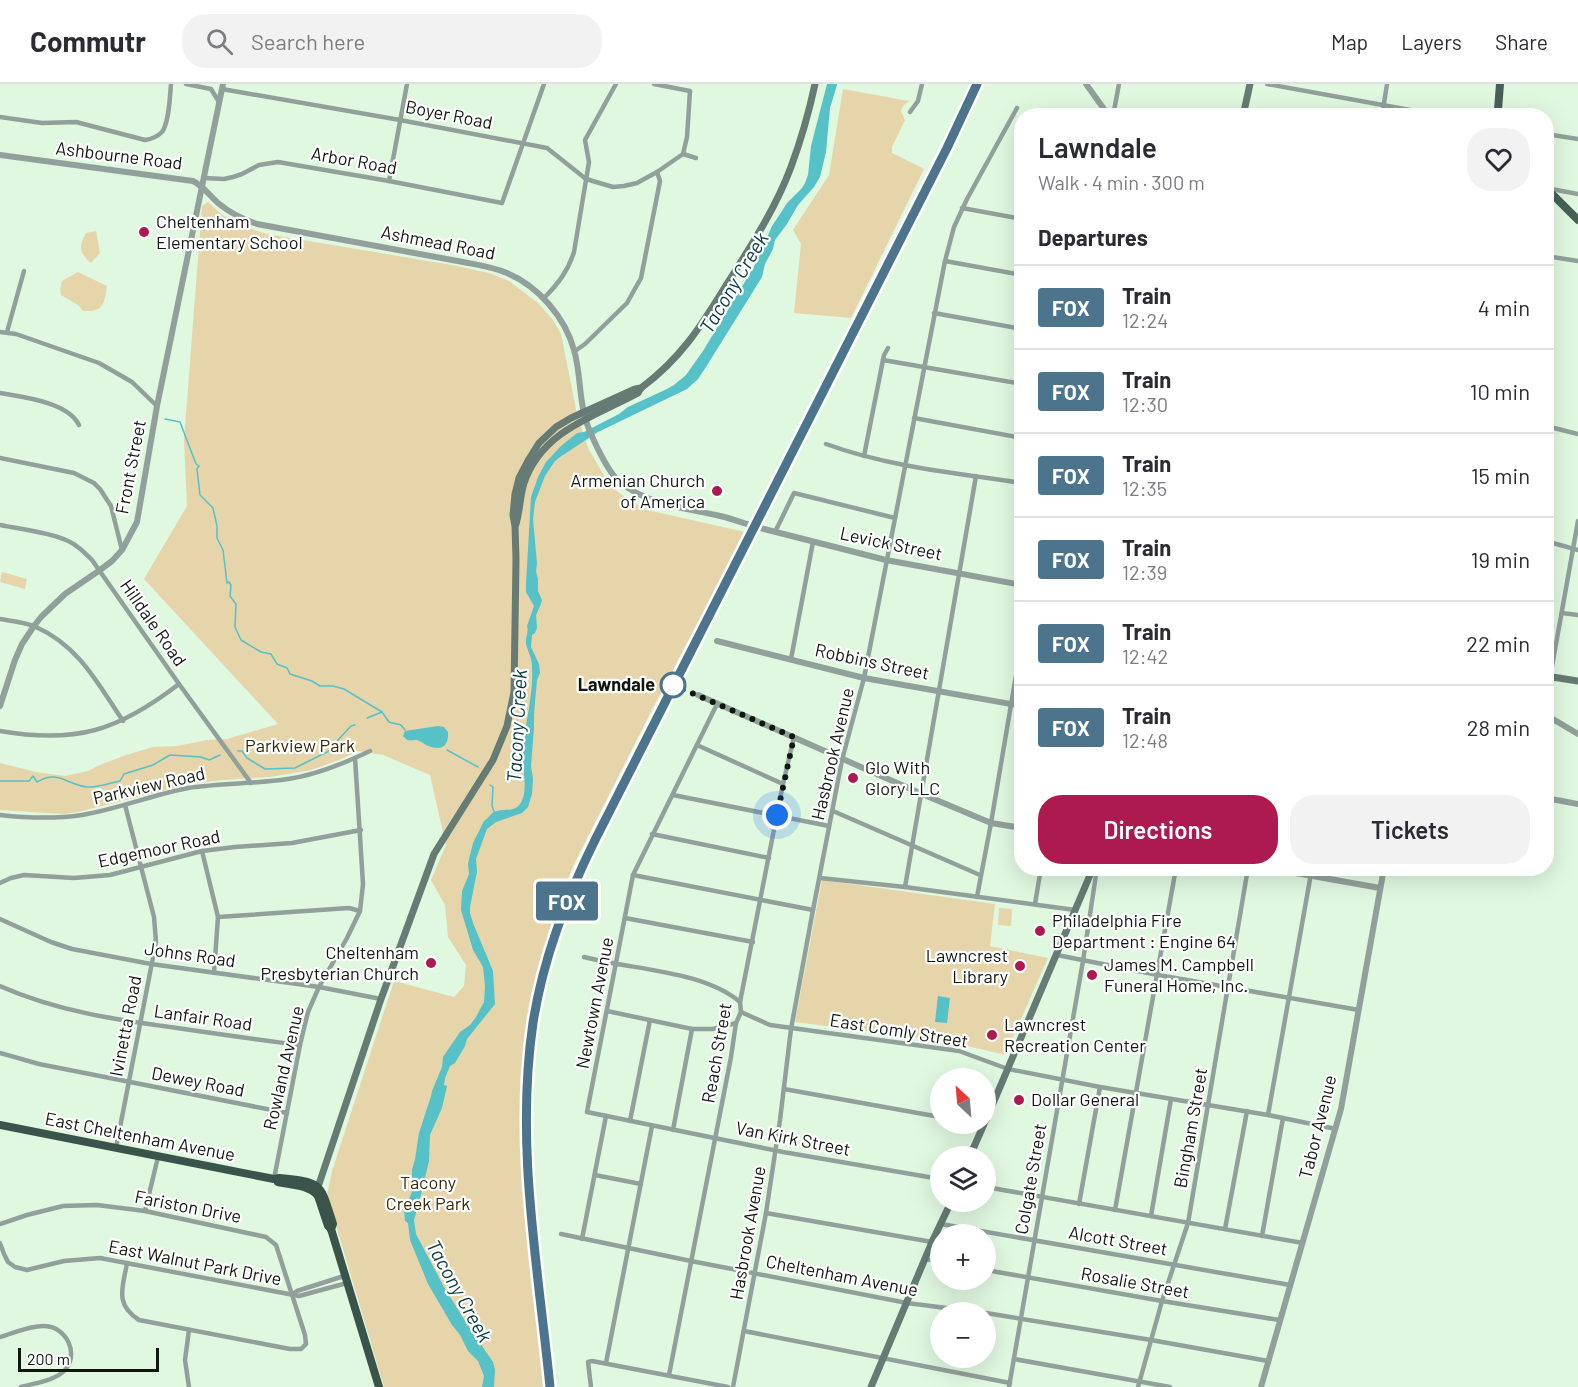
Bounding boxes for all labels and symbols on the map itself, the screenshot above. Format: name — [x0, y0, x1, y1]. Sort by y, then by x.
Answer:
street label: Boyer Road — [404, 95, 495, 133]
street label: Ashbourne Road — [54, 136, 184, 174]
street label: Arbor Road — [309, 142, 399, 178]
place label: Cheltenham Elementary School — [156, 210, 303, 253]
street label: Ashmead Road — [379, 220, 497, 264]
marker: Cheltenham Elementary School — [137, 225, 151, 239]
water label: Tacony Creek — [694, 227, 773, 337]
street label: Front Street — [110, 418, 150, 516]
place label: Armenian Church of America — [571, 469, 705, 512]
marker: Armenian Church of America — [710, 484, 724, 498]
street label: Levick Street — [838, 521, 944, 565]
street label: Hilldale Road — [116, 575, 192, 670]
street label: Robbins Street — [813, 638, 931, 684]
water label: Tacony Creek — [501, 668, 531, 783]
marker: Lawndale — [660, 672, 686, 698]
place label: Lawndale — [578, 673, 655, 695]
street label: Hasbrook Avenue — [806, 685, 858, 822]
park label: Parkview Park — [245, 734, 355, 756]
place label: Glo With Glory LLC — [865, 756, 940, 799]
street label: Parkview Road — [91, 761, 207, 809]
marker: Glo With Glory LLC — [846, 771, 860, 785]
your location — [762, 800, 792, 830]
street label: Edgemoor Road — [96, 824, 222, 872]
line badge: FOX — [532, 882, 602, 920]
place label: Philadelphia Fire Department : Engine 64 — [1052, 909, 1236, 952]
marker: Philadelphia Fire Department : Engine 64 — [1033, 924, 1047, 938]
street label: Newtown Avenue — [570, 935, 618, 1071]
street label: Johns Road — [143, 937, 237, 971]
place label: Cheltenham Presbyterian Church — [261, 941, 419, 984]
place label: Lawncrest Library — [926, 944, 1008, 987]
place label: James M. Campbell Funeral Home, Inc. — [1104, 953, 1254, 996]
marker: Cheltenham Presbyterian Church — [424, 956, 438, 970]
marker: Lawncrest Library — [1013, 959, 1027, 973]
marker: James M. Campbell Funeral Home, Inc. — [1085, 968, 1099, 982]
street label: Ivinetta Road — [104, 973, 146, 1078]
street label: Lanfair Road — [153, 999, 254, 1035]
street label: Reach Street — [696, 1001, 736, 1105]
street label: Rowland Avenue — [258, 1003, 308, 1132]
street label: East Comly Street — [828, 1008, 970, 1052]
place label: Lawncrest Recreation Center — [1004, 1013, 1146, 1056]
marker: Lawncrest Recreation Center — [985, 1028, 999, 1042]
street label: Dewey Road — [150, 1061, 247, 1101]
street label: Bingham Street — [1169, 1066, 1211, 1190]
north arrow — [930, 1068, 996, 1134]
street label: Tabor Avenue — [1294, 1073, 1341, 1181]
place label: Dollar General — [1031, 1088, 1139, 1110]
marker: Dollar General — [1012, 1093, 1026, 1107]
street label: East Cheltenham Avenue — [43, 1107, 237, 1165]
street label: Van Kirk Street — [734, 1116, 852, 1160]
street label: Colgate Street — [1009, 1122, 1051, 1236]
street label: Hasbrook Avenue — [724, 1164, 770, 1301]
park label: Tacony Creek Park — [386, 1171, 470, 1214]
street label: Fariston Drive — [133, 1185, 243, 1227]
street label: Alcott Street — [1067, 1221, 1169, 1260]
street label: East Walnut Park Drive — [107, 1234, 284, 1290]
water label: Tacony Creek — [422, 1235, 498, 1346]
street label: Cheltenham Avenue — [764, 1249, 920, 1301]
street label: Rosalie Street — [1079, 1262, 1191, 1302]
scale bar — [18, 1345, 159, 1372]

